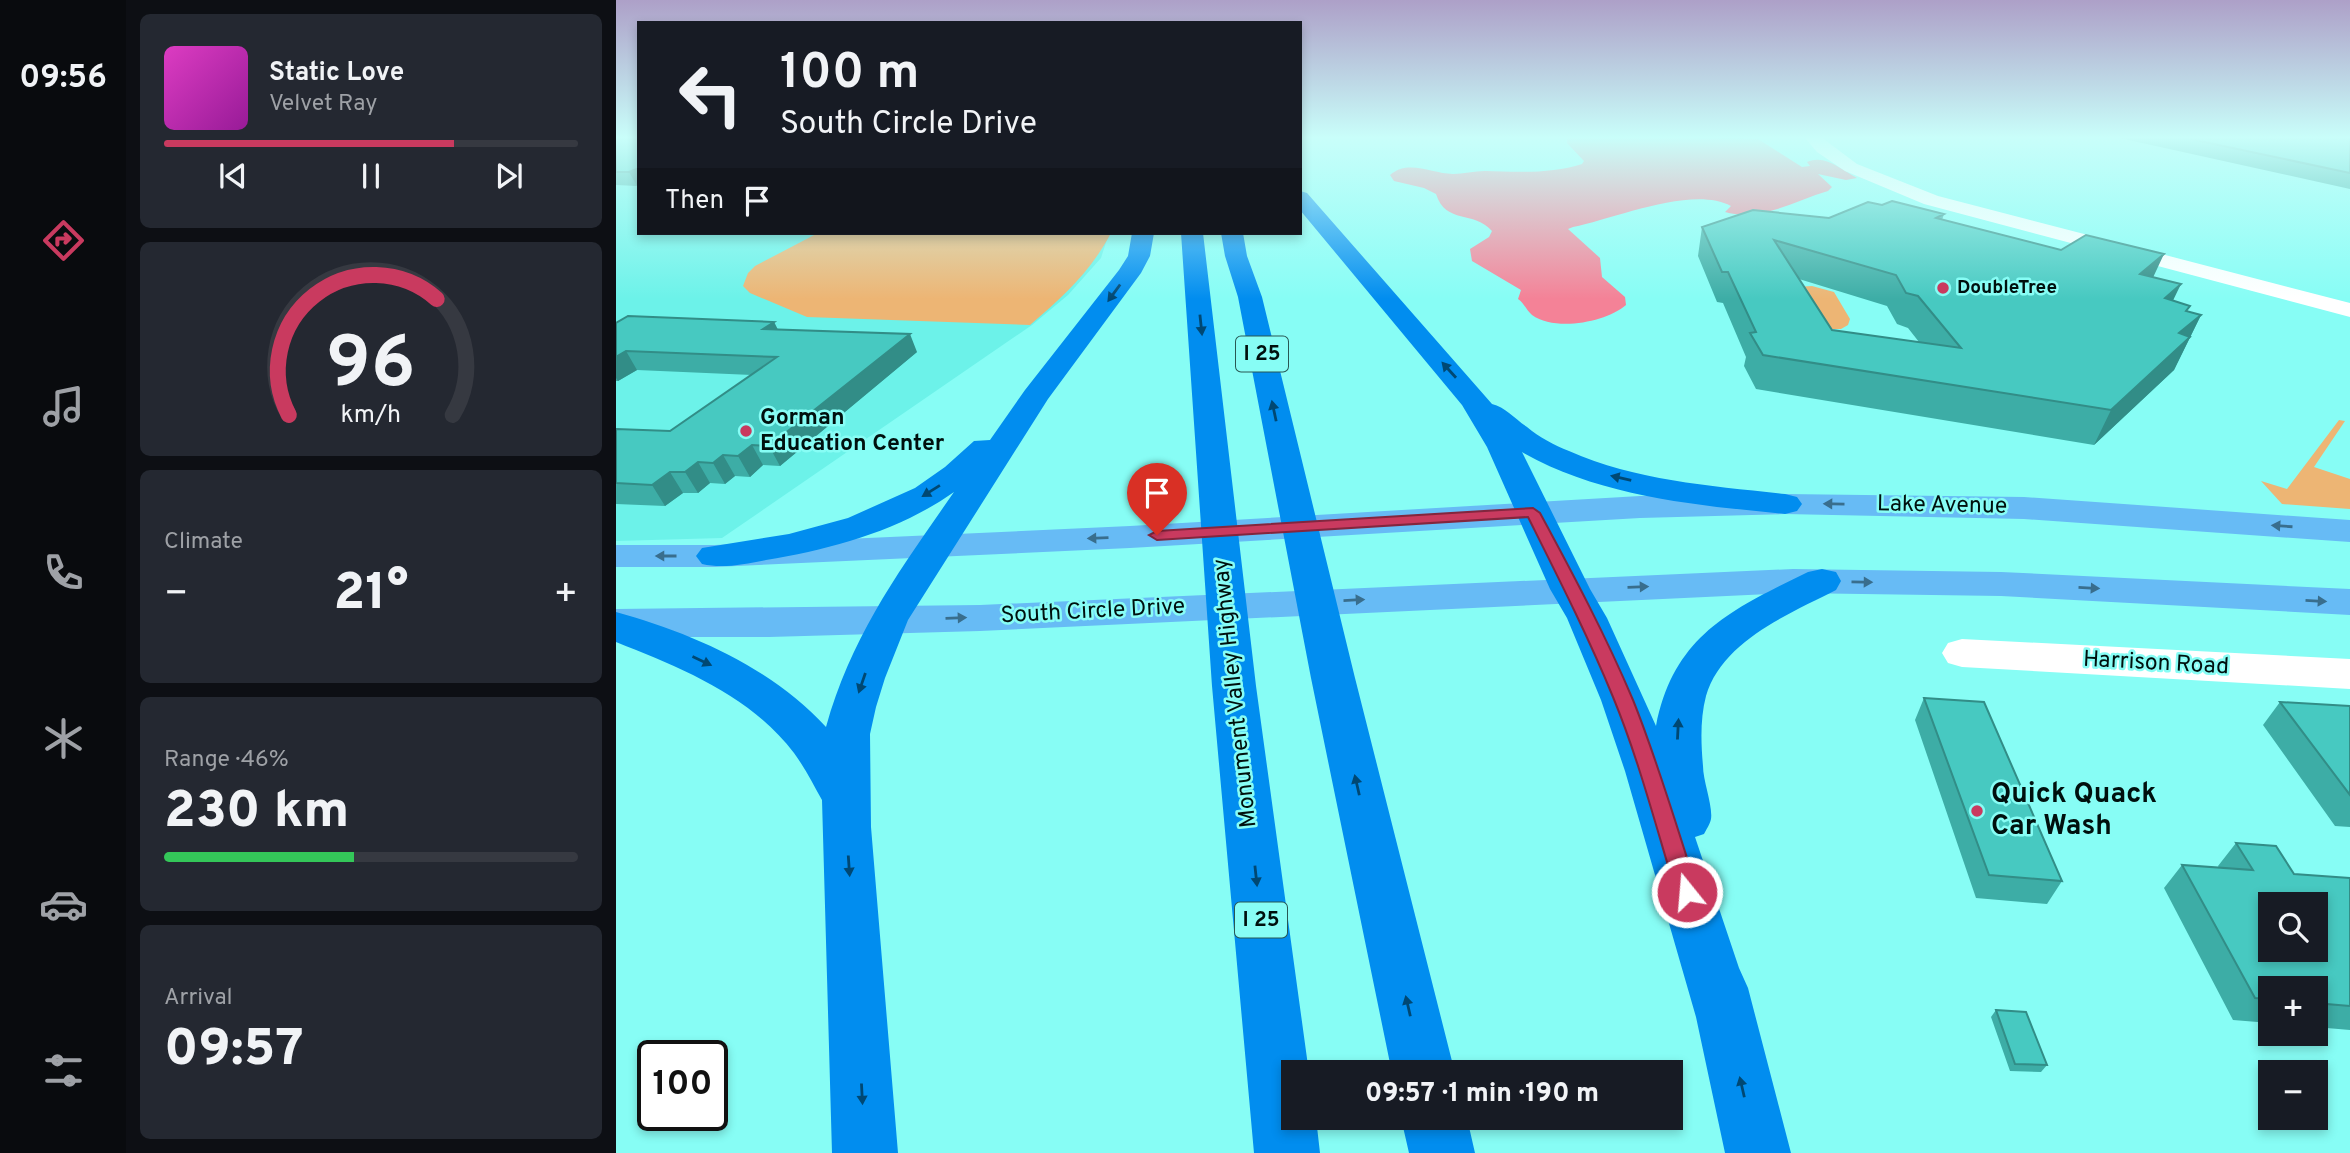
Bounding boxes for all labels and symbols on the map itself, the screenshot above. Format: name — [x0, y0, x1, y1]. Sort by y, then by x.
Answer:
place label: DoubleTree — [1957, 276, 2057, 300]
marker: DoubleTree — [1935, 280, 1951, 296]
one-way arrow — [1108, 284, 1122, 302]
one-way arrow — [1196, 315, 1207, 337]
road number: I 25 — [1236, 336, 1288, 372]
one-way arrow — [1442, 362, 1457, 379]
one-way arrow — [1268, 399, 1279, 421]
place label: Gorman Education Center — [760, 404, 945, 459]
marker: Gorman Education Center — [738, 423, 754, 439]
pin — [1127, 463, 1187, 535]
one-way arrow — [1610, 473, 1632, 484]
one-way arrow — [921, 485, 941, 498]
street label: Lake Avenue — [1877, 490, 2007, 522]
one-way arrow — [1822, 498, 1844, 510]
one-way arrow — [2271, 520, 2293, 531]
one-way arrow — [1087, 532, 1109, 544]
one-way arrow — [654, 550, 676, 562]
street label: Monument Valley Highway — [1207, 557, 1265, 829]
one-way arrow — [1851, 576, 1873, 588]
one-way arrow — [1628, 581, 1650, 592]
one-way arrow — [2078, 583, 2100, 594]
street label: South Circle Drive — [1000, 593, 1186, 631]
one-way arrow — [1344, 594, 1366, 605]
one-way arrow — [2305, 595, 2327, 606]
one-way arrow — [945, 613, 967, 624]
street label: Harrison Road — [2082, 646, 2230, 682]
one-way arrow — [692, 655, 712, 667]
one-way arrow — [856, 673, 867, 694]
one-way arrow — [1672, 718, 1683, 740]
one-way arrow — [1352, 773, 1363, 795]
place label: Quick Quack Car Wash — [1991, 777, 2157, 845]
marker: Quick Quack Car Wash — [1969, 803, 1985, 819]
position arrow — [1650, 855, 1724, 929]
one-way arrow — [844, 856, 855, 878]
one-way arrow — [1250, 865, 1261, 887]
road number: I 25 — [1235, 902, 1287, 937]
one-way arrow — [1403, 995, 1414, 1017]
speed limit sign: 100 — [637, 1040, 728, 1131]
one-way arrow — [1736, 1076, 1747, 1098]
one-way arrow — [857, 1083, 868, 1105]

